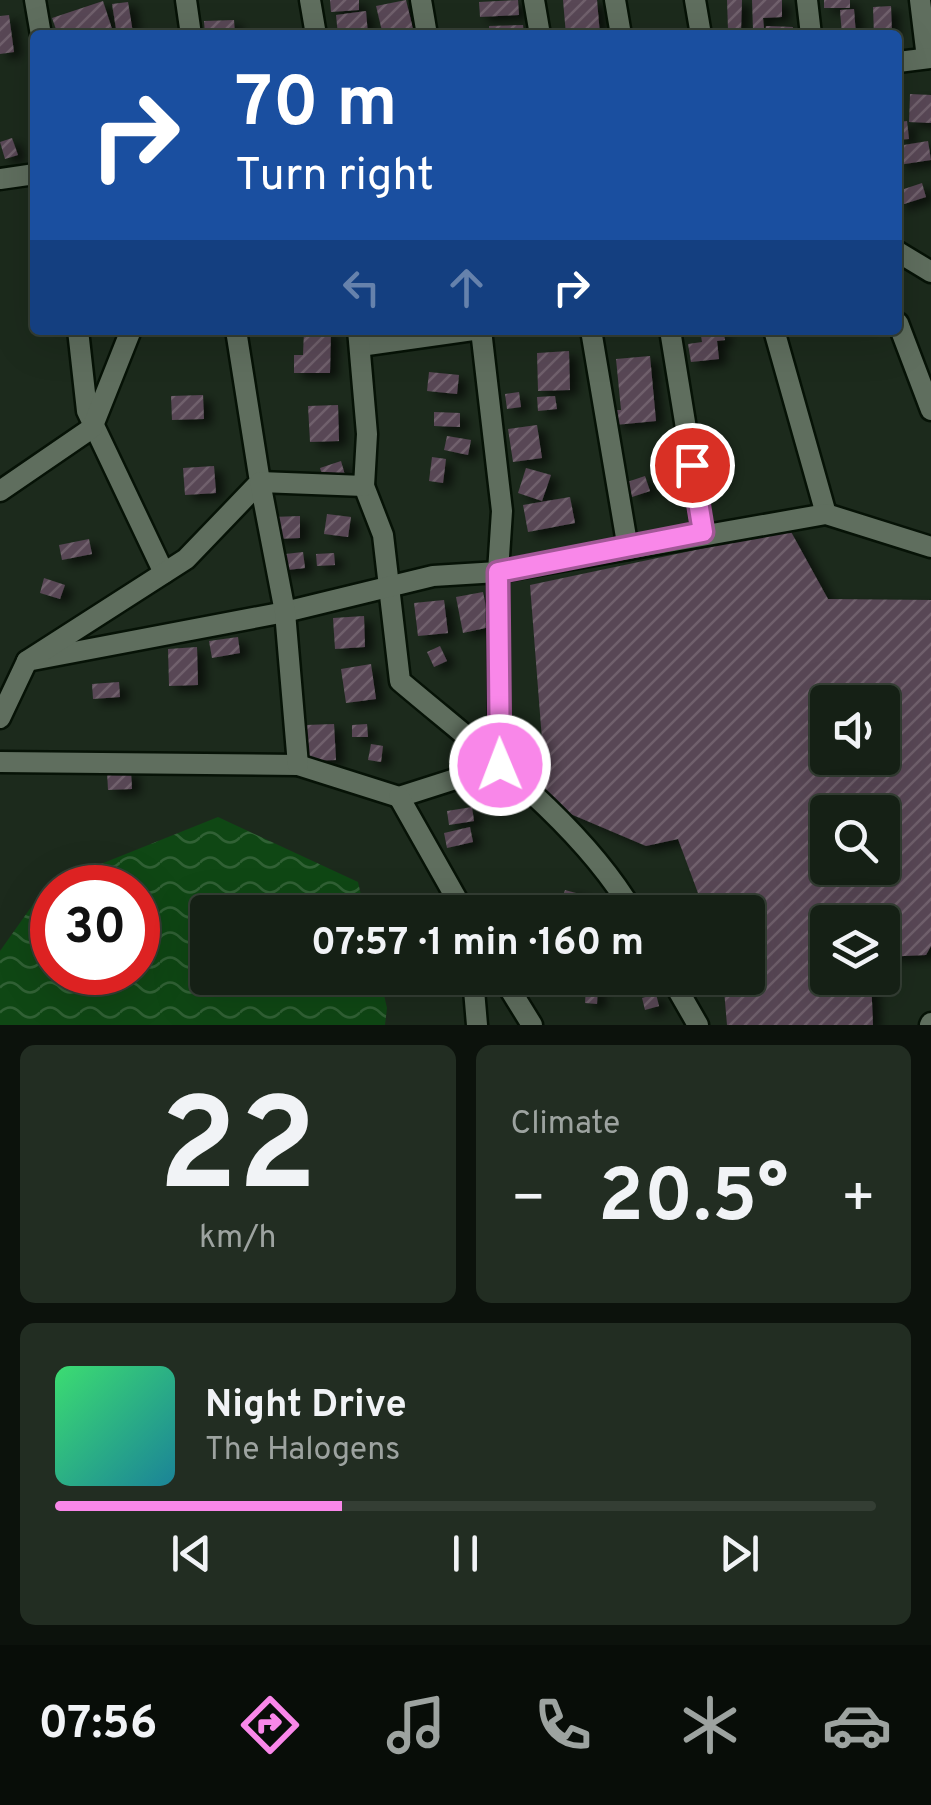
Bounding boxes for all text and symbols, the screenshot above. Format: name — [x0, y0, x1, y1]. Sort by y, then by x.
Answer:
text: 70 m — [235, 62, 398, 151]
icon: right — [70, 70, 200, 200]
text: Turn right — [235, 149, 434, 206]
icon: left — [334, 260, 389, 315]
icon: ahead — [439, 260, 494, 315]
icon: right — [544, 260, 599, 315]
pin — [650, 423, 735, 508]
icon: arrive — [665, 438, 720, 493]
map controls — [810, 685, 900, 995]
button: sound — [810, 685, 900, 775]
position arrow — [448, 713, 552, 817]
button: search — [810, 795, 900, 885]
speed limit sign: 30 — [30, 865, 160, 995]
button: layers — [810, 905, 900, 995]
text: 07:57 · 1 min · 160 m — [311, 920, 644, 969]
text: 22 — [158, 1071, 317, 1236]
text: Climate — [511, 1105, 620, 1145]
text: 20.5° — [598, 1153, 788, 1248]
text: − — [511, 1166, 546, 1236]
text: + — [841, 1166, 876, 1236]
text: km/h — [199, 1219, 277, 1259]
text: Night Drive — [205, 1382, 407, 1431]
text: The Halogens — [205, 1431, 400, 1471]
icon: previous — [164, 1526, 219, 1581]
icon: pause — [438, 1526, 493, 1581]
icon: next — [712, 1526, 767, 1581]
icon: directions — [235, 1690, 305, 1760]
icon: music — [381, 1690, 451, 1760]
icon: phone — [528, 1690, 598, 1760]
icon: climate — [675, 1690, 745, 1760]
icon: car — [822, 1690, 892, 1760]
text: 07:56 — [38, 1697, 158, 1754]

